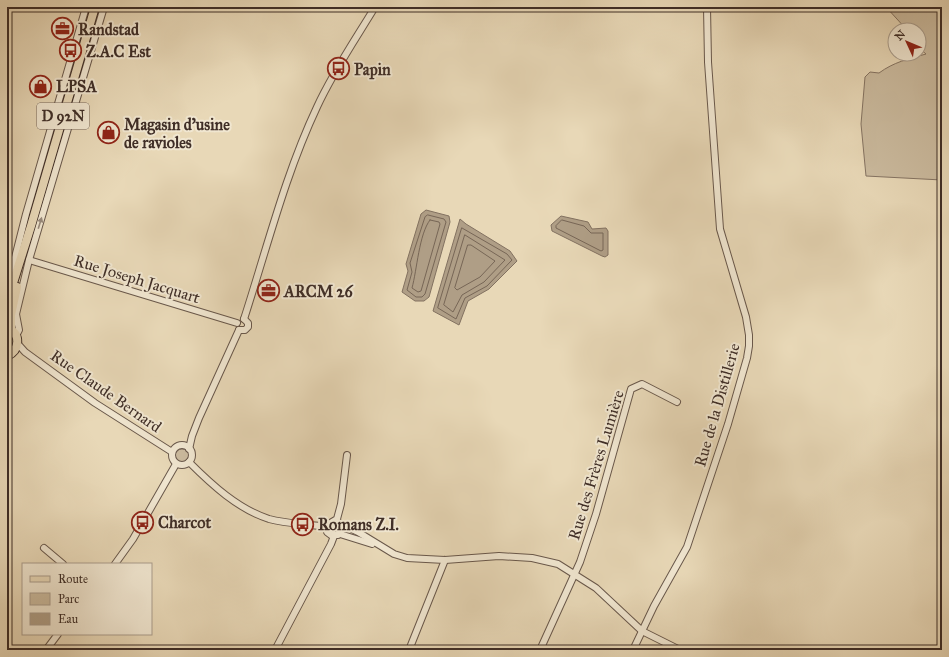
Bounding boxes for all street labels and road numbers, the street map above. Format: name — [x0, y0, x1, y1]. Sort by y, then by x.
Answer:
road number: D 92N — [37, 103, 89, 129]
street label: Rue Joseph Jacquart — [71, 251, 203, 308]
street label: Rue de la Distillerie — [690, 341, 744, 469]
street label: Rue Claude Bernard — [47, 346, 165, 436]
street label: Rue des Frères Lumière — [564, 388, 628, 542]

